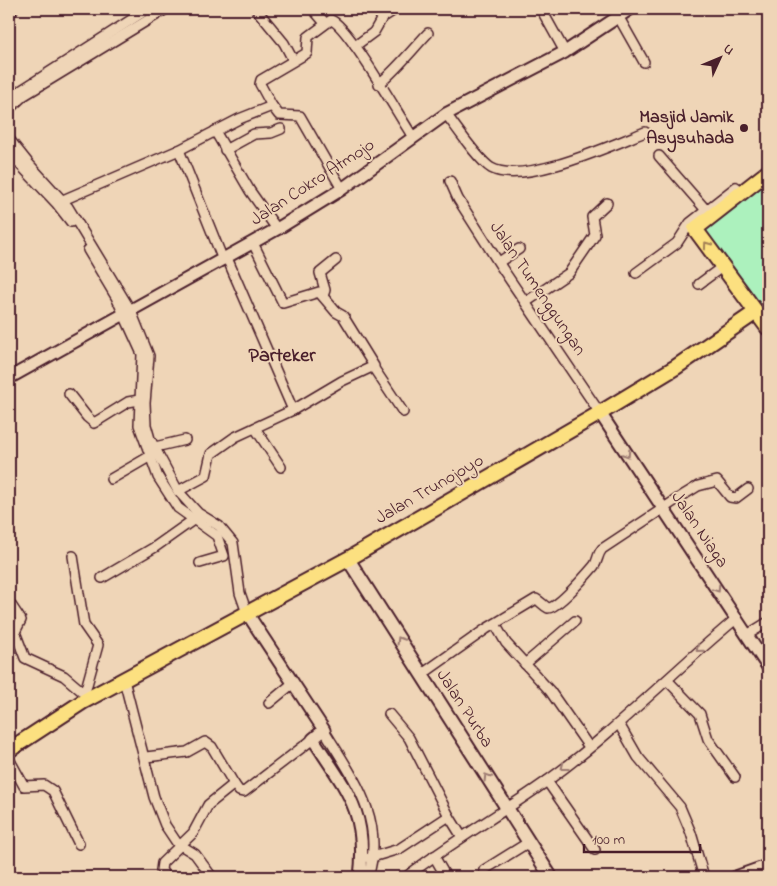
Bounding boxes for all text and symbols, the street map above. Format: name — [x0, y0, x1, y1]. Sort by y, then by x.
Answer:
north arrow — [694, 32, 744, 82]
text: U — [718, 40, 739, 61]
place label: Masjid Jamik Asysuhada — [639, 105, 735, 153]
marker: Masjid Jamik Asysuhada — [738, 122, 750, 134]
street label: Jalan Cokro Atmojo — [246, 133, 380, 233]
street label: Jalan Tumenggungan — [481, 217, 592, 362]
one-way arrow — [704, 242, 712, 251]
district label: Parteker — [249, 342, 316, 371]
street label: Jalan Trunojoyo — [371, 448, 489, 532]
one-way arrow — [621, 448, 630, 458]
street label: Jalan Niaga — [663, 486, 734, 574]
one-way arrow — [711, 583, 720, 593]
one-way arrow — [396, 637, 406, 646]
one-way arrow — [696, 644, 705, 653]
street label: Jalan Purba — [429, 665, 499, 753]
one-way arrow — [561, 762, 570, 770]
one-way arrow — [484, 774, 494, 783]
scale bar — [584, 821, 701, 853]
text: 100 m — [592, 829, 625, 851]

